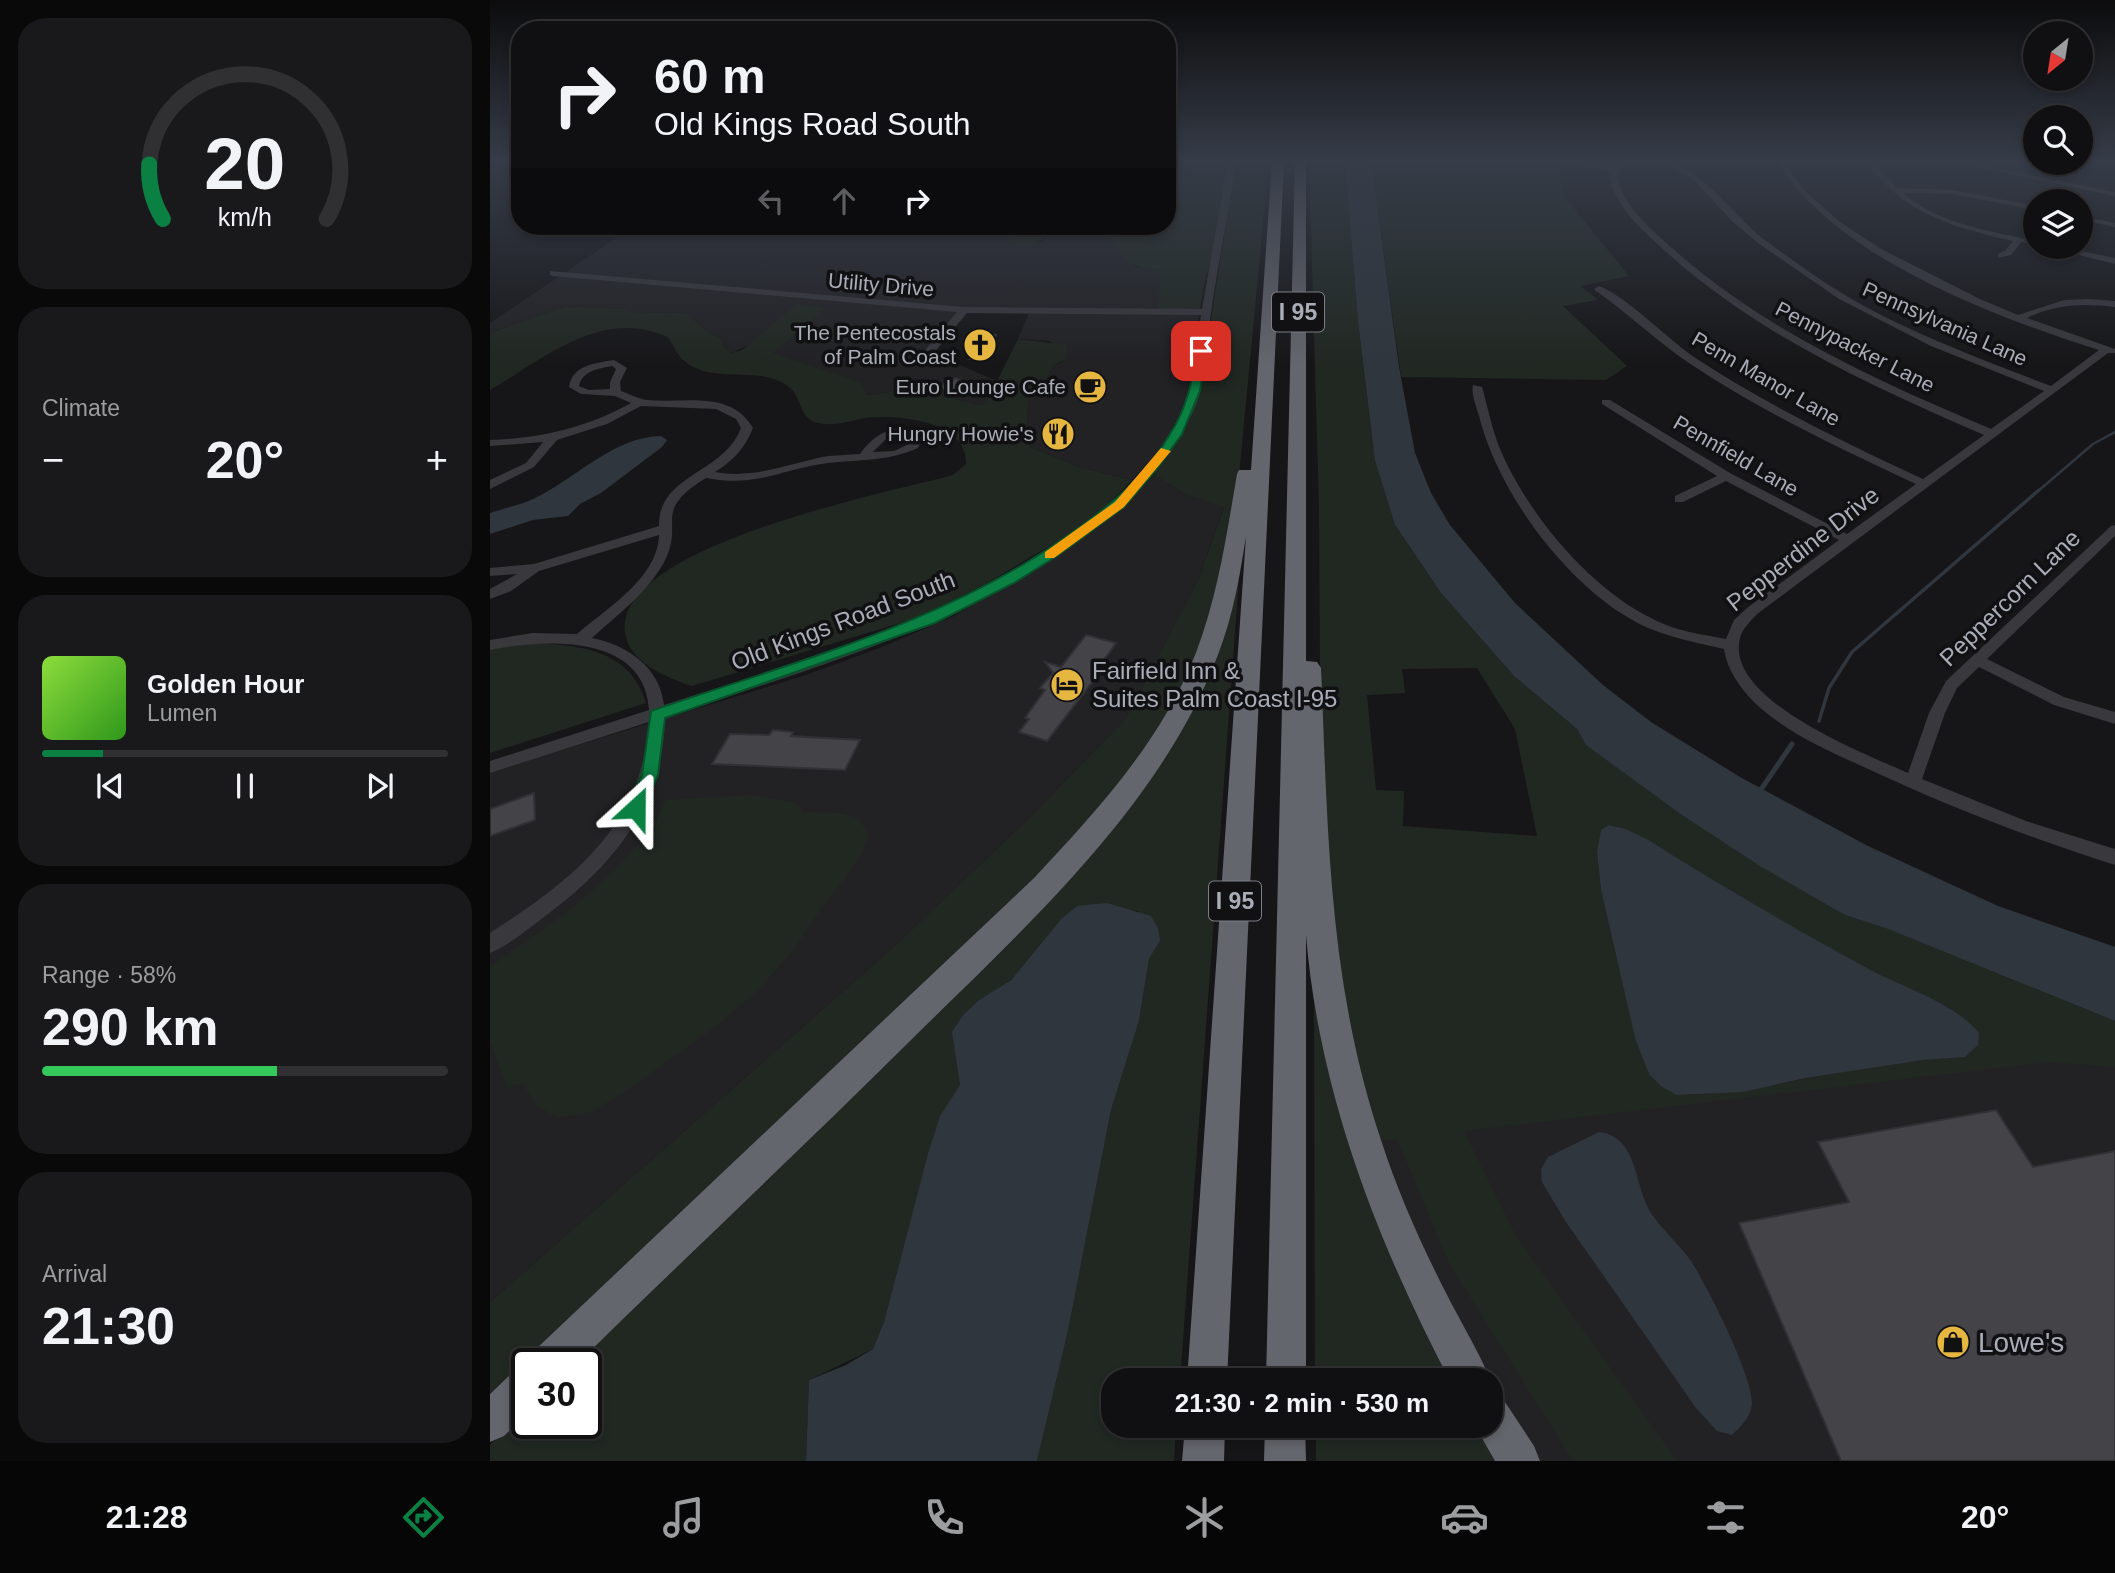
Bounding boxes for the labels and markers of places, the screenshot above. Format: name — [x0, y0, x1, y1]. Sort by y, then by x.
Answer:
place label: The Pentecostals of Palm Coast — [794, 321, 956, 368]
pin — [1171, 321, 1231, 381]
church icon: The Pentecostals of Palm Coast — [961, 326, 999, 364]
cafe icon: Euro Lounge Cafe — [1071, 368, 1109, 406]
place label: Euro Lounge Cafe — [896, 375, 1066, 398]
restaurant icon: Hungry Howie's — [1039, 415, 1077, 453]
place label: Hungry Howie's — [888, 422, 1034, 445]
place label: Fairfield Inn & Suites Palm Coast I-95 — [1092, 657, 1337, 712]
hotel icon: Fairfield Inn & Suites Palm Coast I-95 — [1048, 666, 1086, 704]
shop icon: Lowe's — [1934, 1323, 1972, 1361]
place label: Lowe's — [1978, 1327, 2064, 1358]

